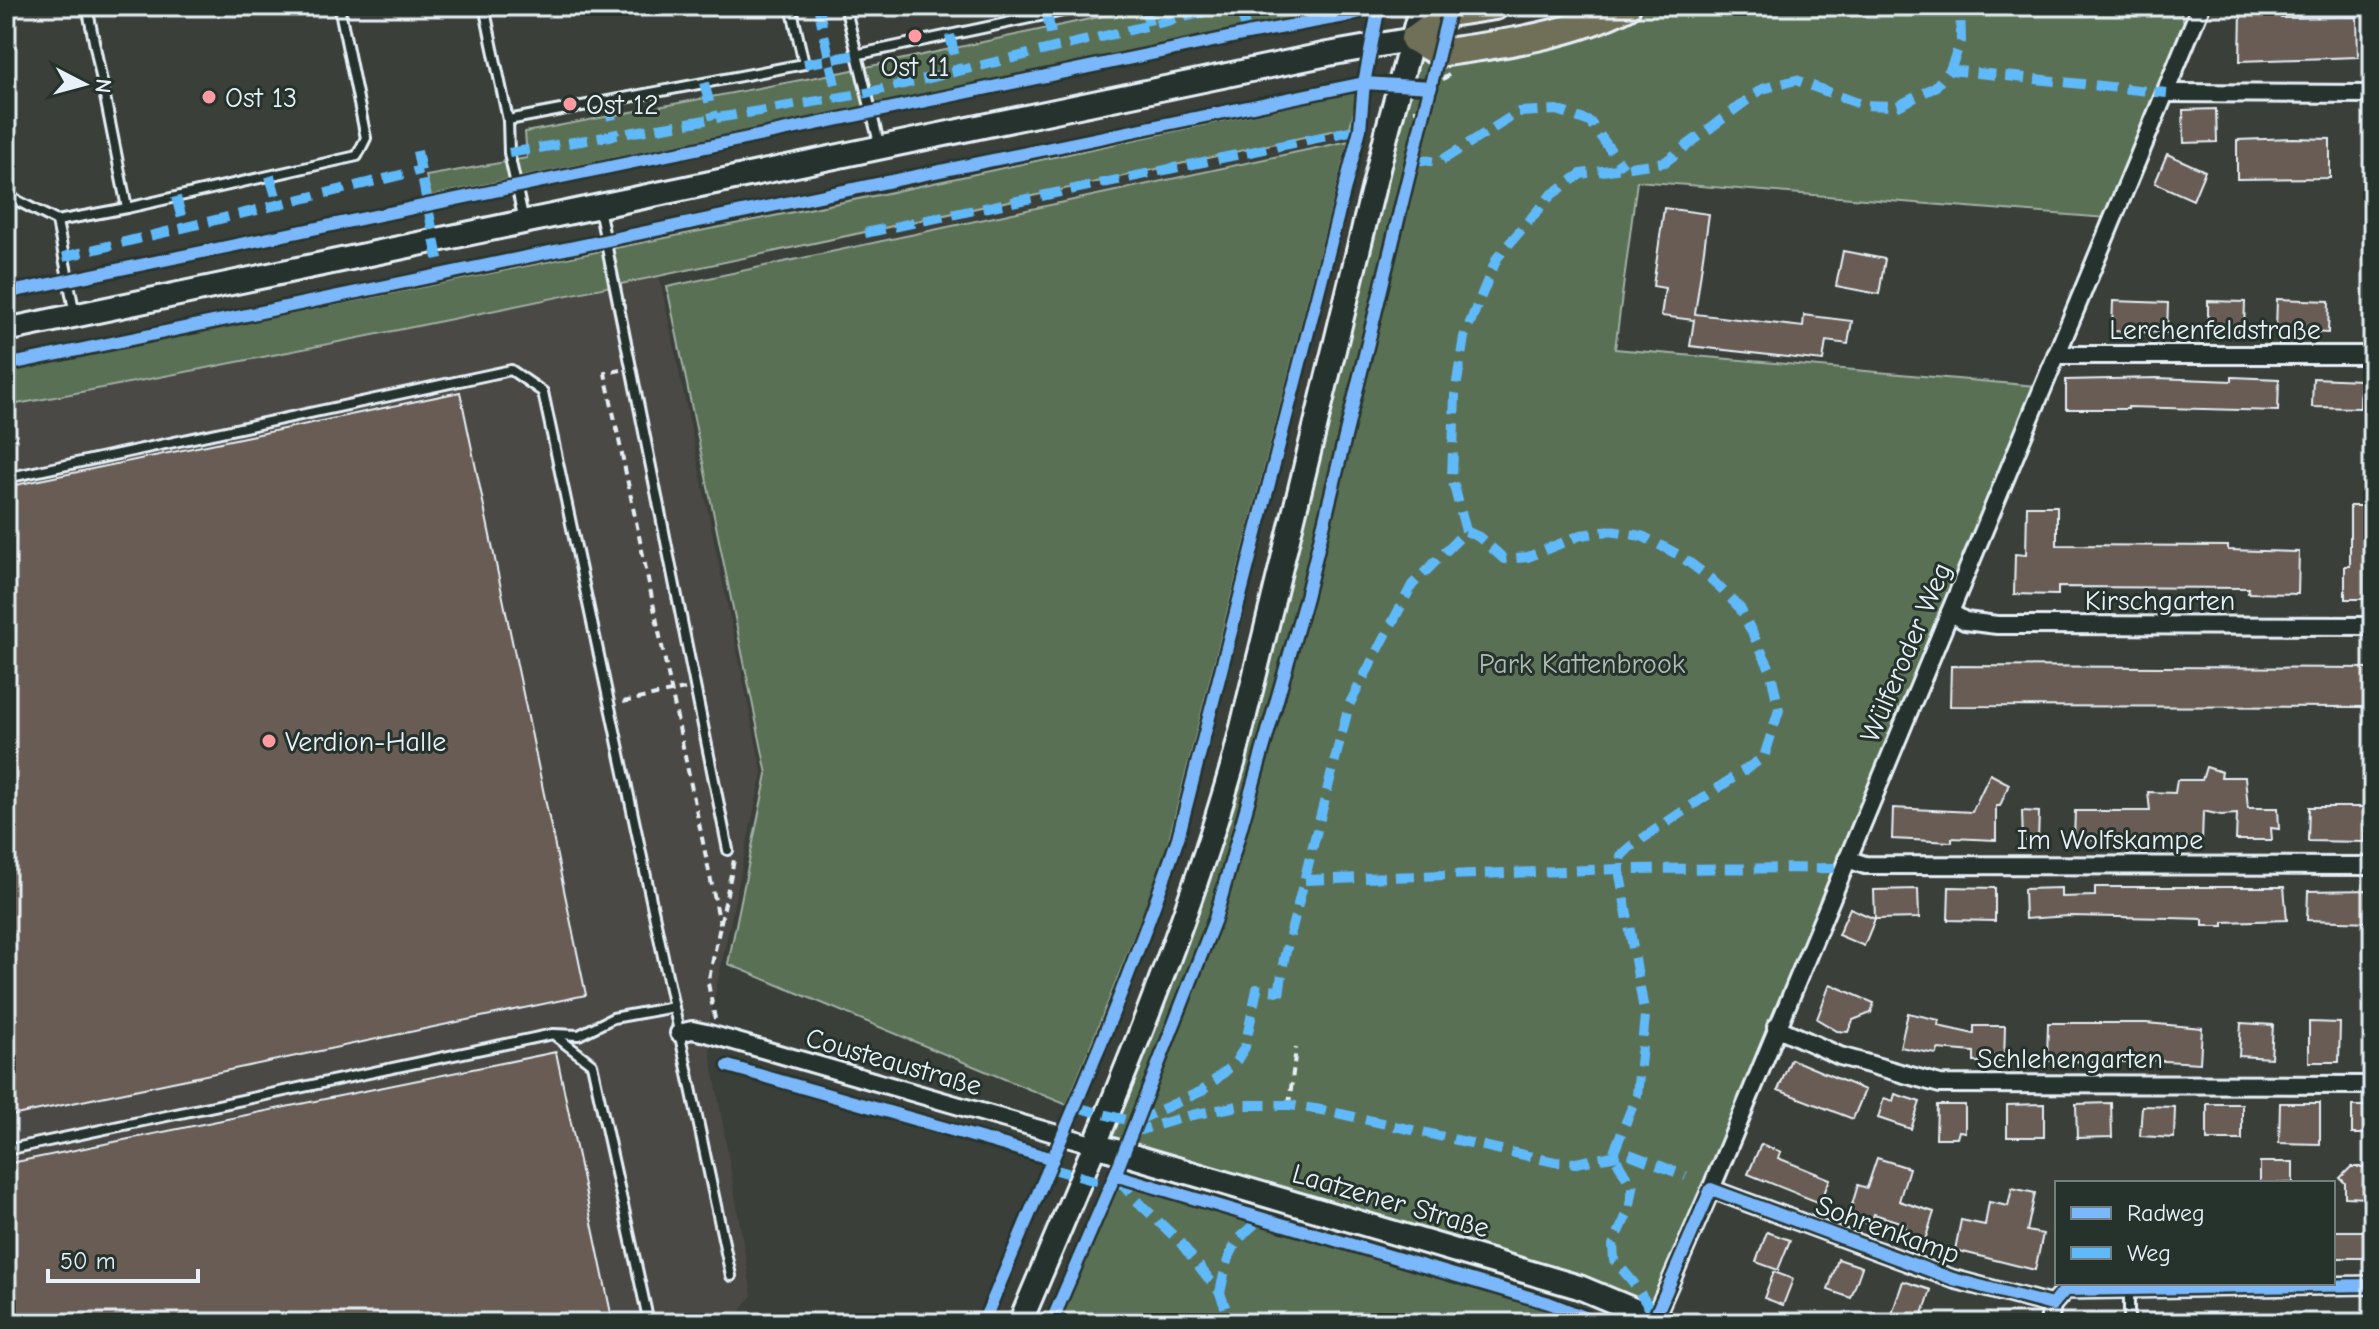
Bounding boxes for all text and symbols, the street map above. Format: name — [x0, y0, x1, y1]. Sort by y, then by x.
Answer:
marker: Ost 11 — [906, 27, 924, 45]
north arrow — [44, 44, 124, 124]
place label: Ost 11 — [880, 51, 950, 83]
text: N — [89, 77, 117, 94]
place label: Ost 13 — [225, 82, 297, 114]
marker: Ost 13 — [200, 88, 218, 106]
place label: Ost 12 — [586, 89, 659, 121]
marker: Ost 12 — [561, 95, 579, 113]
street label: Lerchenfeldstraße — [2109, 314, 2321, 346]
street label: Wülferoder Weg — [1854, 558, 1958, 747]
street label: Kirschgarten — [2085, 585, 2235, 617]
park label: Park Kattenbrook — [1479, 648, 1686, 680]
place label: Verdion-Halle — [285, 726, 446, 758]
marker: Verdion-Halle — [260, 732, 278, 750]
street label: Im Wolfskampe — [2017, 824, 2203, 856]
street label: Cousteaustraße — [802, 1022, 985, 1102]
street label: Schlehengarten — [1977, 1043, 2163, 1075]
street label: Laatzener Straße — [1289, 1158, 1493, 1244]
legend — [2055, 1181, 2335, 1285]
street label: Sohrenkamp — [1811, 1189, 1964, 1271]
text: Radweg — [2127, 1199, 2205, 1227]
scale bar — [48, 1233, 198, 1283]
text: Weg — [2127, 1239, 2171, 1267]
text: 50 m — [60, 1247, 116, 1275]

